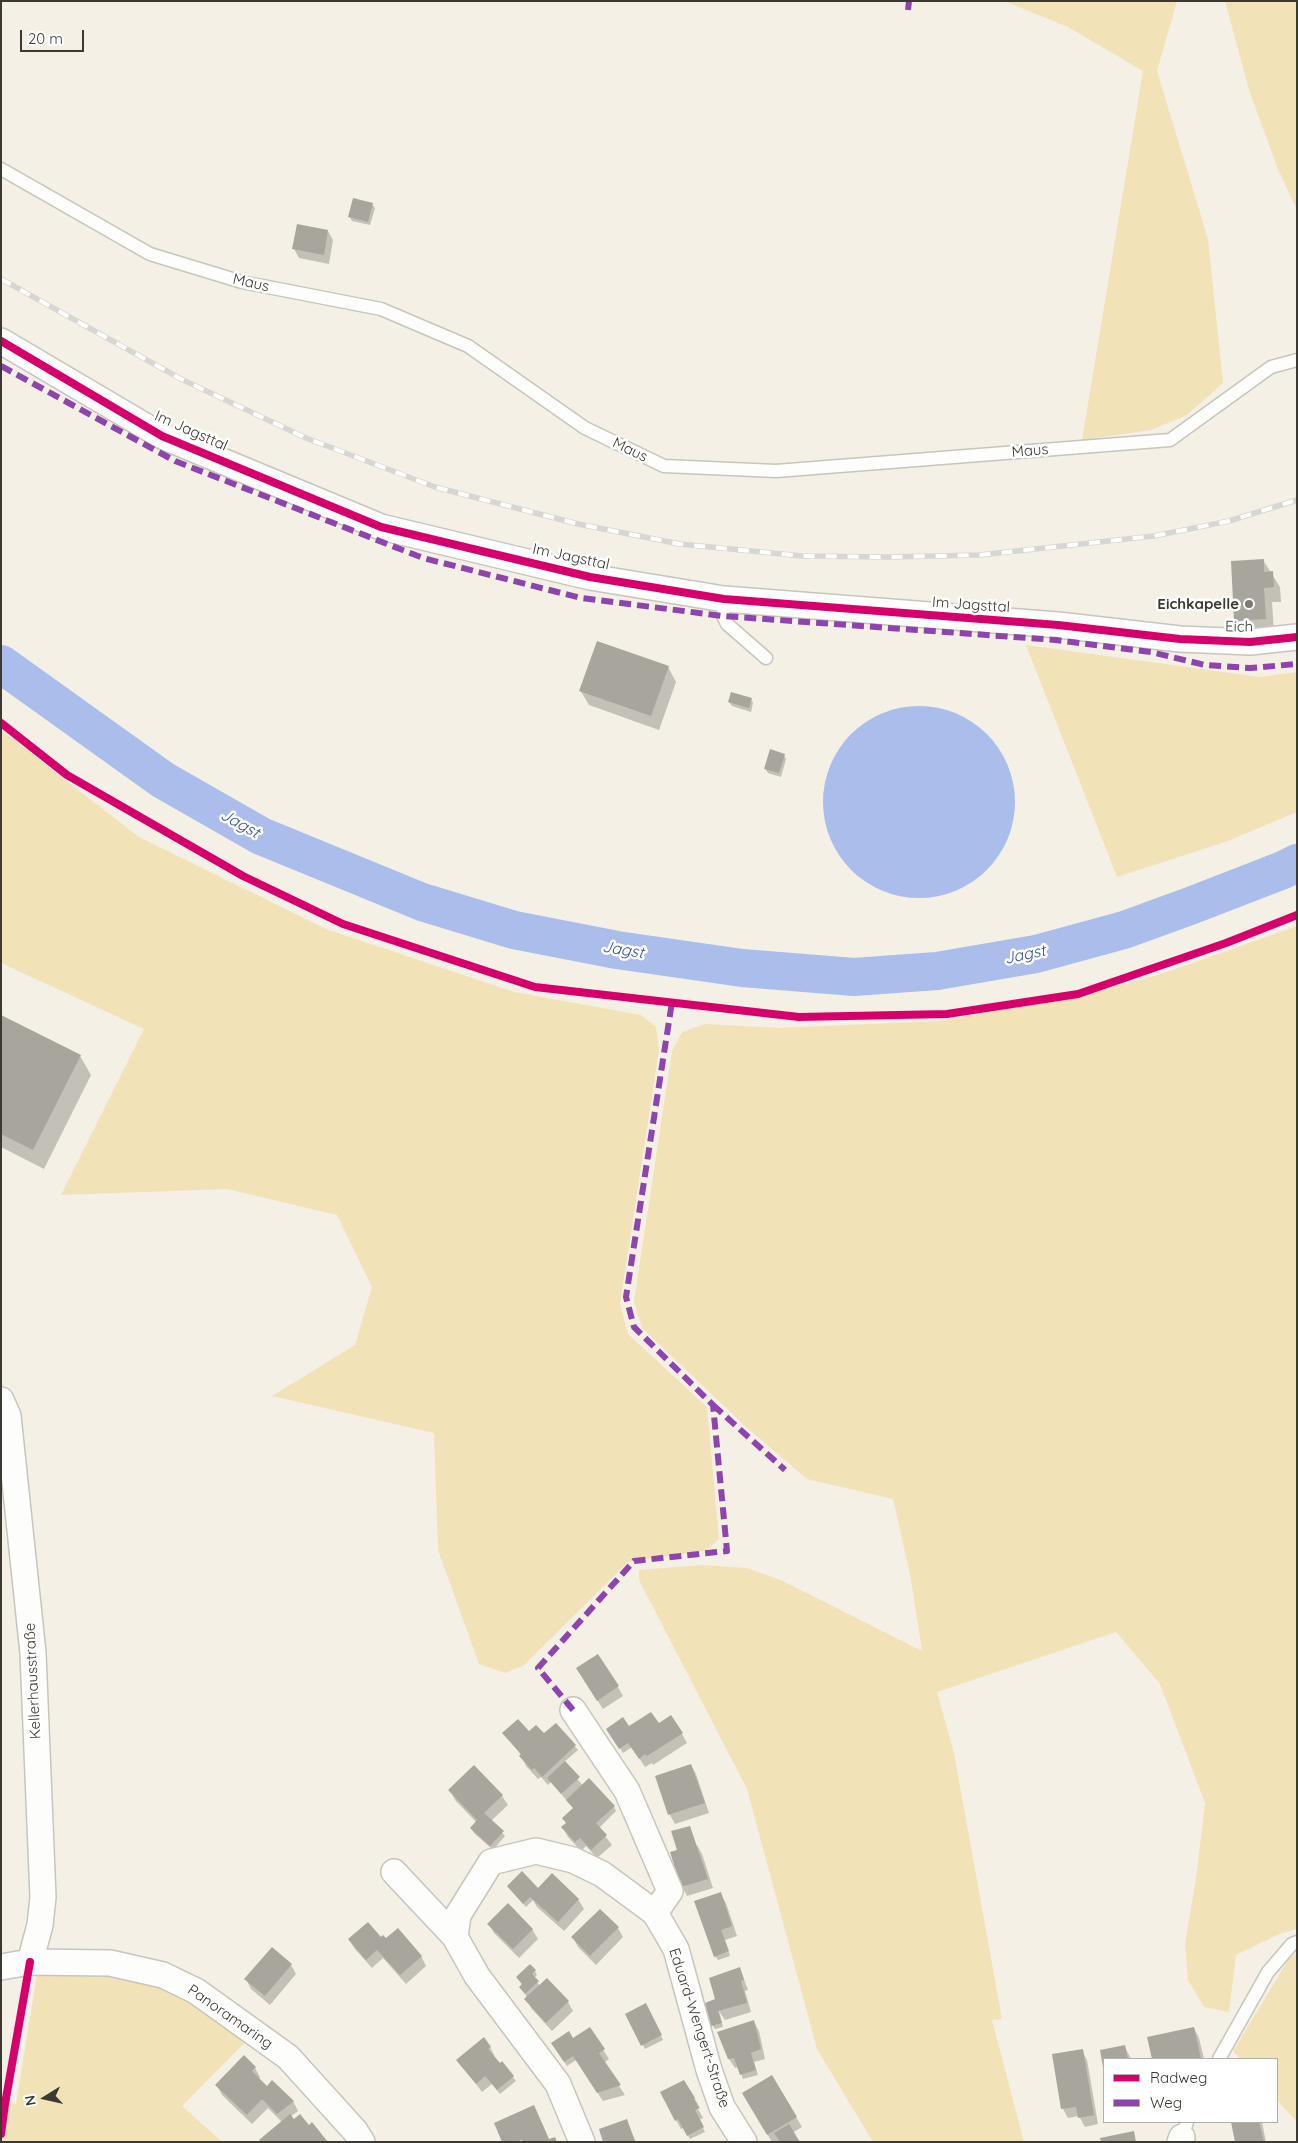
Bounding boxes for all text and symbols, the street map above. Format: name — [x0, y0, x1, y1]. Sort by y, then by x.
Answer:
scale bar — [22, 20, 86, 52]
text: 20 m — [28, 29, 63, 48]
street label: Maus — [231, 270, 271, 296]
street label: Im Jagsttal — [152, 407, 230, 455]
street label: Maus — [609, 434, 651, 466]
street label: Maus — [1011, 440, 1049, 462]
street label: Im Jagsttal — [531, 540, 611, 574]
street label: Im Jagsttal — [931, 593, 1011, 617]
place label: Eichkapelle — [1157, 595, 1239, 613]
marker: Eichkapelle — [1243, 598, 1255, 610]
street label: Eich — [1225, 618, 1253, 636]
water label: Jagst — [217, 806, 263, 842]
water label: Jagst — [601, 937, 645, 963]
water label: Jagst — [1003, 941, 1047, 969]
street label: Kellerhausstraße — [21, 1622, 45, 1740]
street label: Eduard-Wengert-Straße — [665, 1946, 733, 2110]
street label: Panoramaring — [184, 1981, 276, 2053]
legend — [1103, 2058, 1278, 2123]
text: Radweg — [1150, 2068, 1207, 2087]
north arrow — [20, 2073, 70, 2123]
text: Weg — [1150, 2093, 1182, 2112]
text: N — [20, 2094, 40, 2107]

